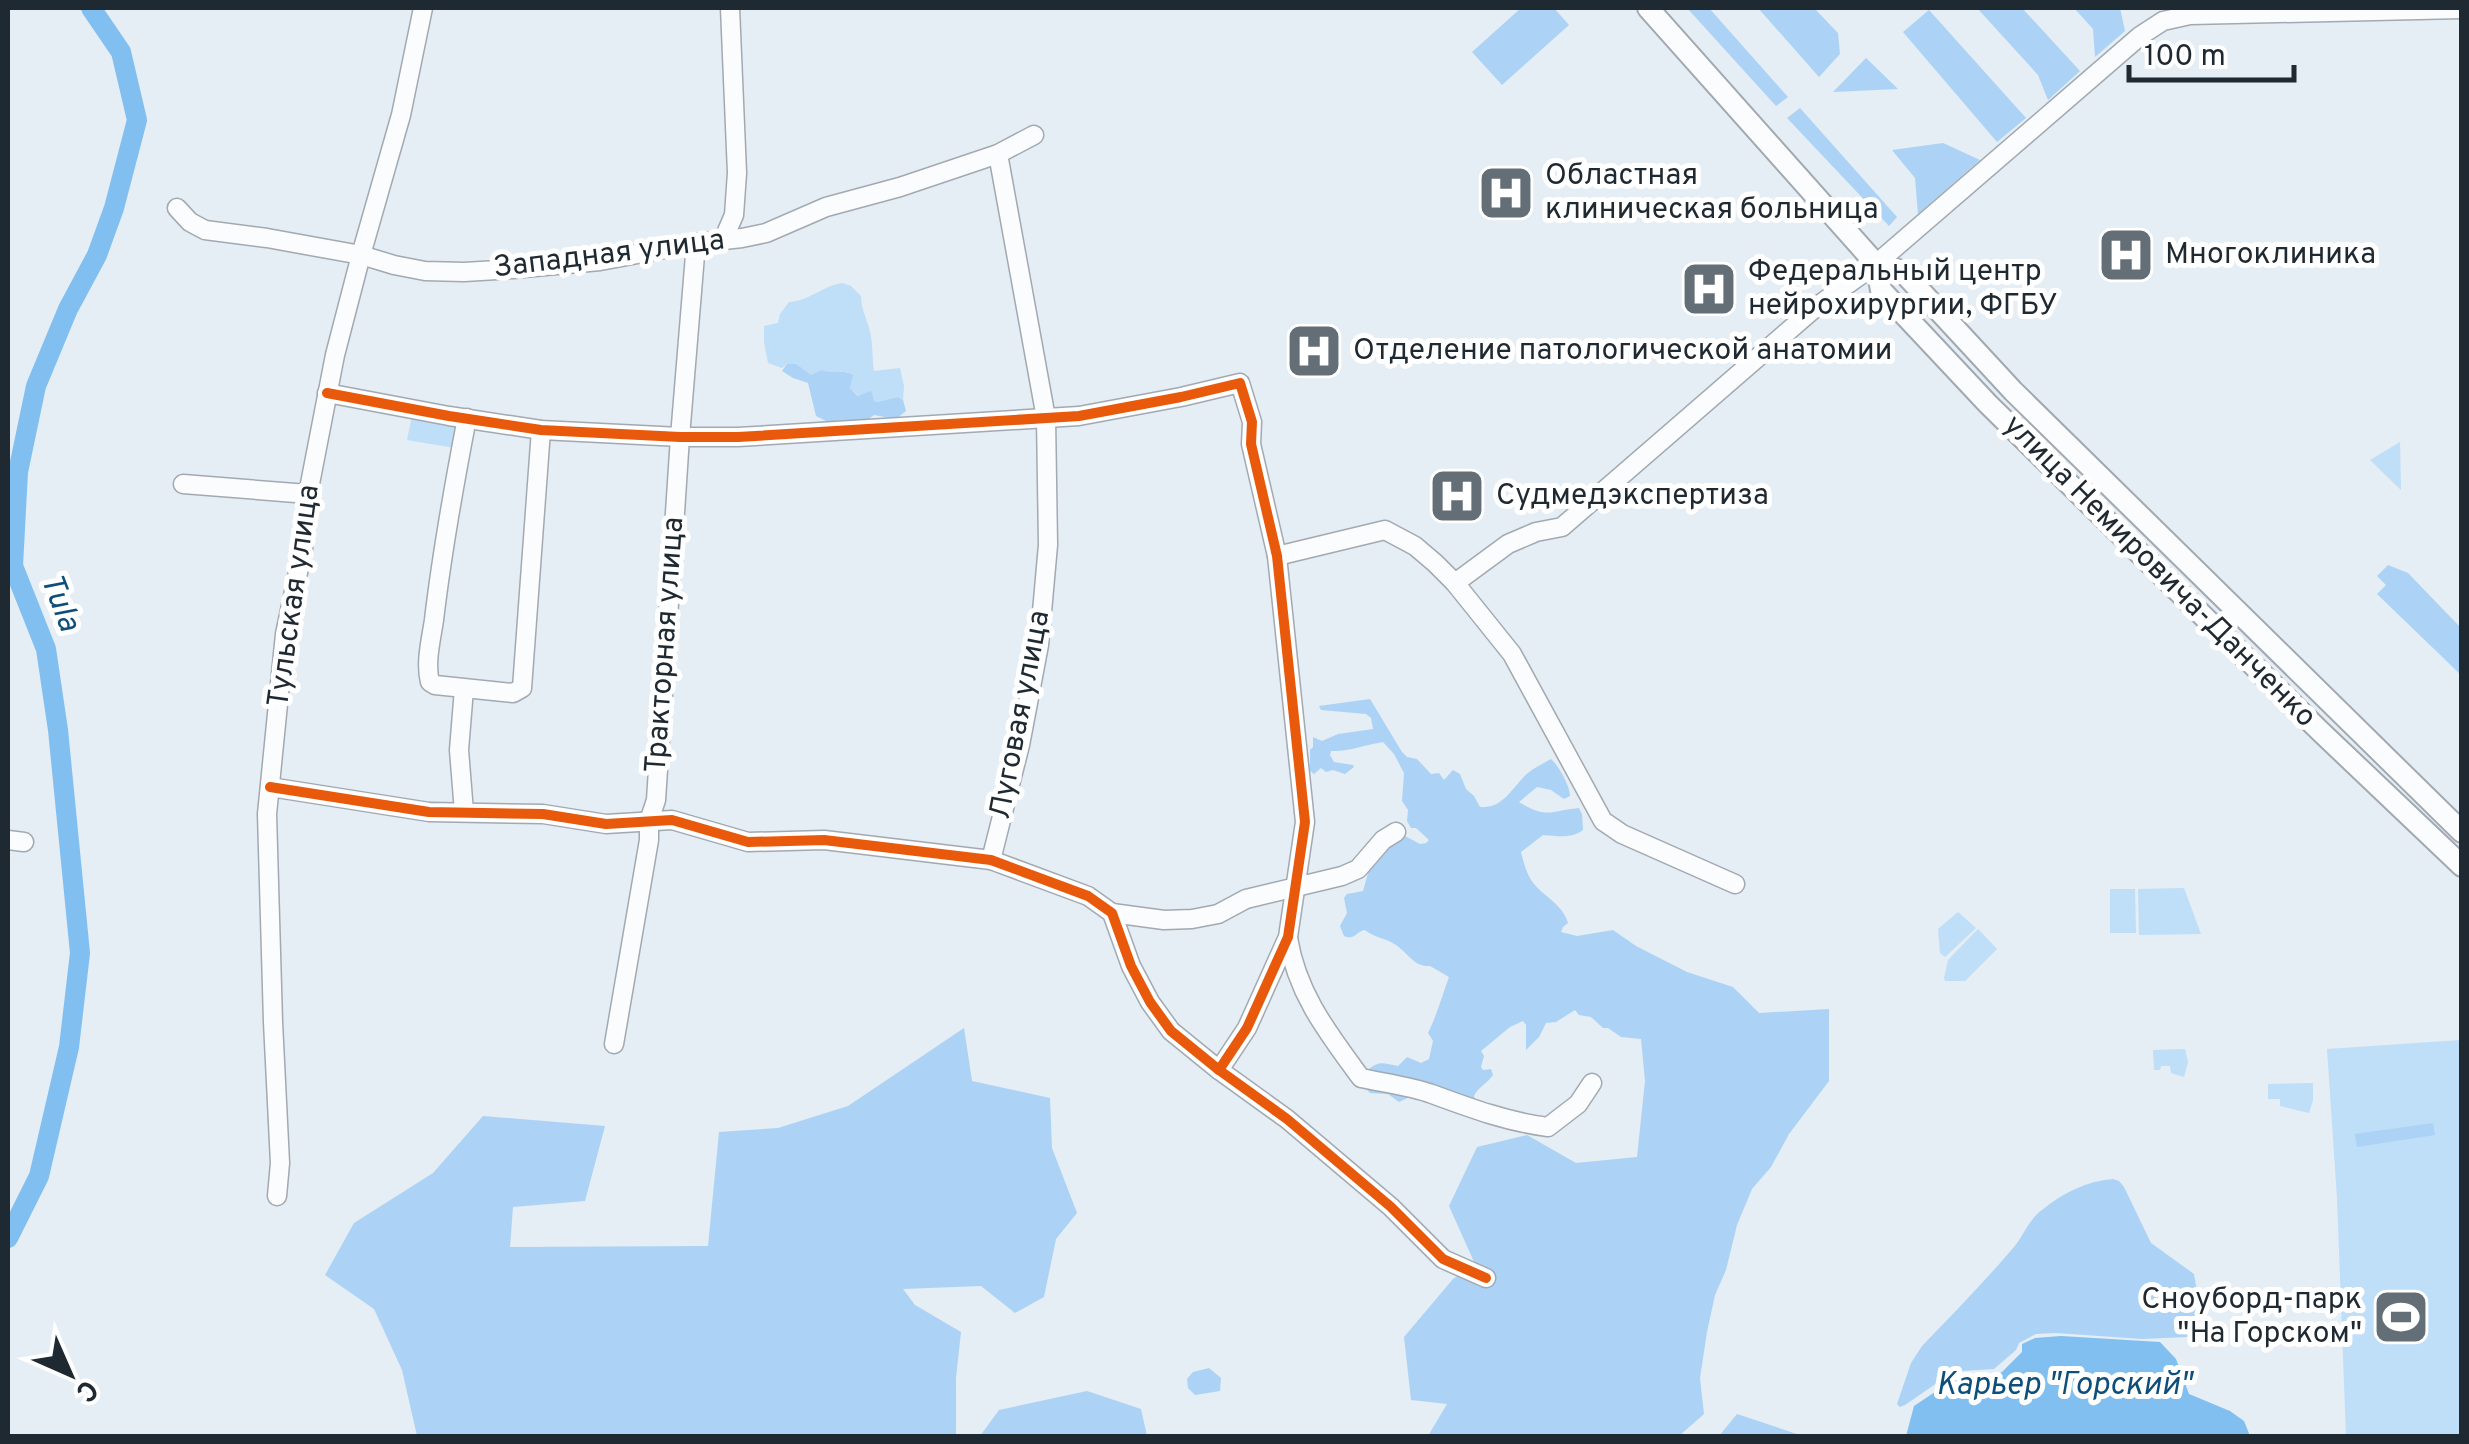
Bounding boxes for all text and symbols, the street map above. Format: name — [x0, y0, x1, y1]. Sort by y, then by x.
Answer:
scale bar — [2129, 20, 2294, 82]
text: 100 m — [2144, 39, 2226, 76]
place label: Областная клиническая больница — [1545, 158, 1878, 229]
hospital icon: Областная клиническая больница — [1476, 163, 1536, 223]
street label: Западная улица — [491, 222, 727, 288]
hospital icon: Многоклиника — [2096, 225, 2156, 285]
place label: Многоклиника — [2165, 237, 2376, 274]
place label: Федеральный центр нейрохирургии, ФГБУ — [1748, 254, 2058, 325]
hospital icon: Федеральный центр нейрохирургии, ФГБУ — [1679, 259, 1739, 319]
hospital icon: Отделение патологической анатомии — [1284, 321, 1344, 381]
place label: Отделение патологической анатомии — [1353, 333, 1892, 370]
street label: улица Немировича-Данченко — [1995, 408, 2323, 736]
hospital icon: Судмедэкспертиза — [1427, 466, 1487, 526]
place label: Судмедэкспертиза — [1496, 478, 1769, 515]
street label: Тульская улица — [261, 482, 329, 710]
street label: Тракторная улица — [639, 516, 693, 774]
water label: Tula — [30, 568, 88, 638]
street label: Луговая улица — [983, 607, 1059, 823]
place label: Сноуборд-парк "На Горском" — [2141, 1282, 2362, 1353]
sports icon: Сноуборд-парк "На Горском" — [2371, 1287, 2431, 1347]
north arrow — [20, 1324, 120, 1424]
water label: Карьер "Горский" — [1936, 1366, 2195, 1406]
text: С — [67, 1371, 105, 1409]

